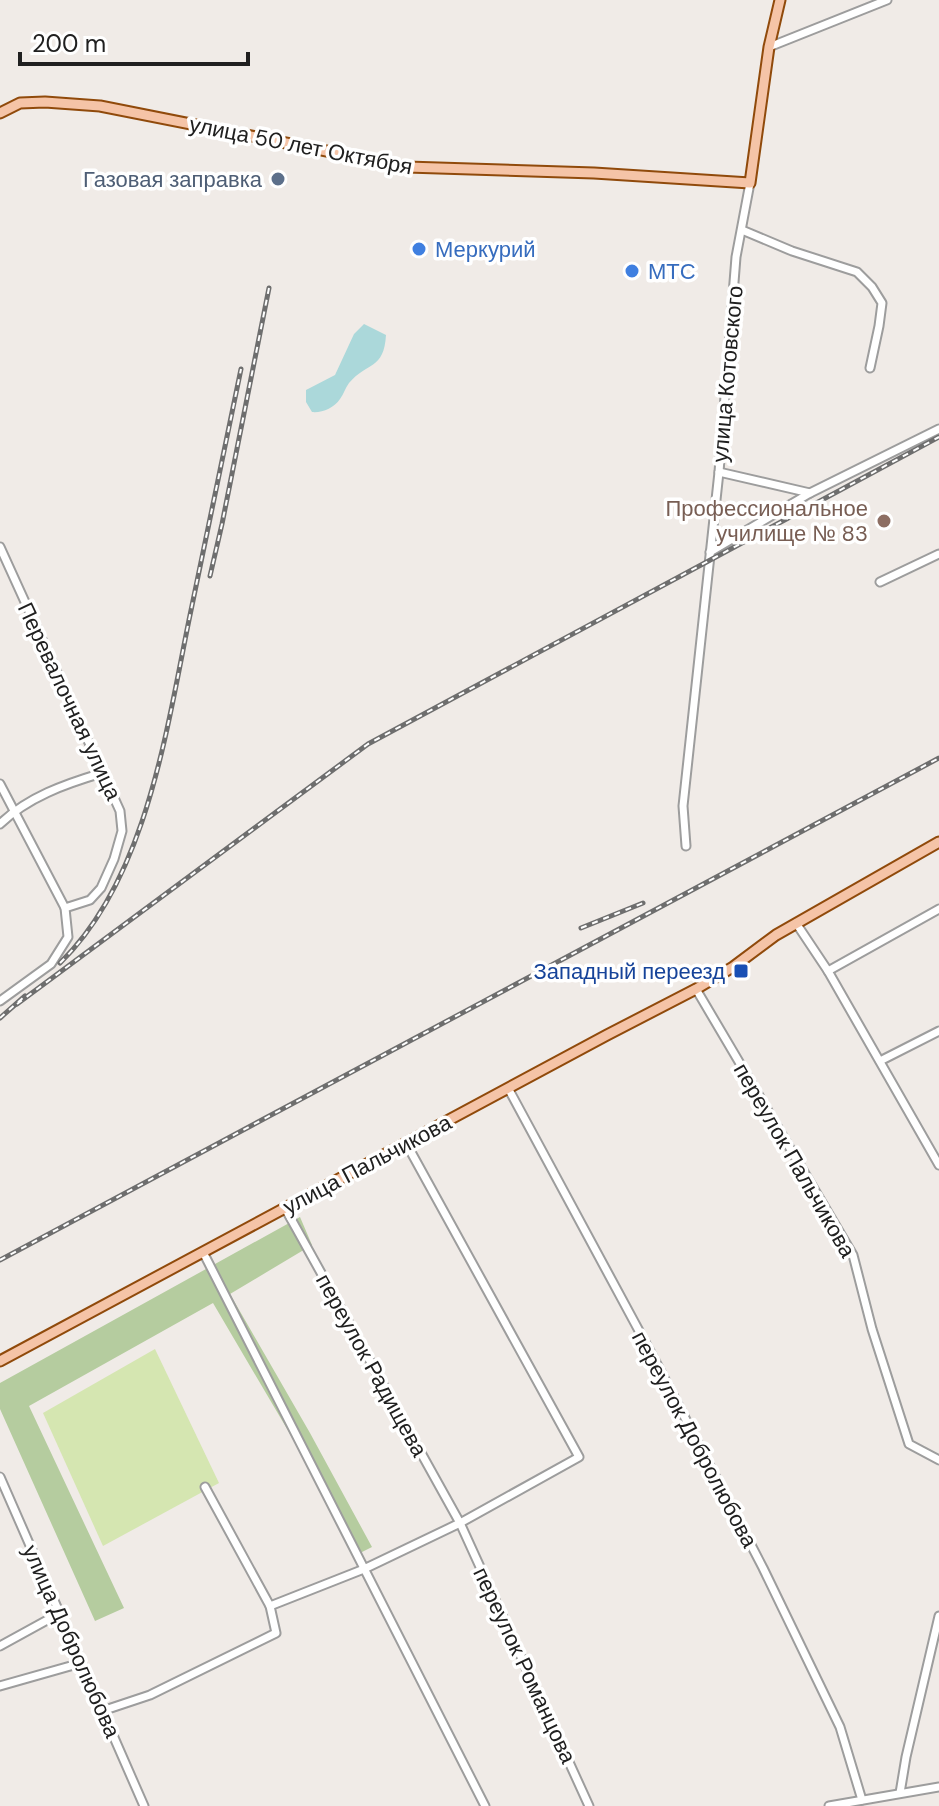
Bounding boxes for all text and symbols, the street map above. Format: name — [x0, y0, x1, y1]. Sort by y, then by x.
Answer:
scale bar — [20, 16, 248, 66]
text: 200 m — [32, 28, 106, 59]
street label: улица 50 лет Октября — [187, 110, 415, 181]
place label: Газовая заправка — [83, 165, 263, 194]
marker: Газовая заправка — [269, 170, 287, 188]
place label: Меркурий — [435, 235, 535, 264]
marker: Меркурий — [410, 240, 428, 258]
place label: МТС — [648, 257, 696, 286]
marker: МТС — [623, 262, 641, 280]
street label: улица Котовского — [705, 284, 750, 464]
place label: Профессиональное училище № 83 — [666, 494, 868, 548]
marker: Профессиональное училище № 83 — [875, 512, 893, 530]
street label: Перевалочная улица — [11, 598, 128, 806]
place label: Западный переезд — [534, 957, 725, 986]
marker: Западный переезд — [732, 962, 750, 980]
street label: переулок Пальчикова — [727, 1058, 863, 1263]
street label: улица Пальчикова — [278, 1107, 457, 1221]
street label: переулок Радищева — [309, 1269, 434, 1462]
street label: переулок Добролюбова — [625, 1326, 764, 1553]
street label: улица Добролюбова — [16, 1540, 127, 1743]
street label: переулок Романцова — [466, 1562, 583, 1769]

